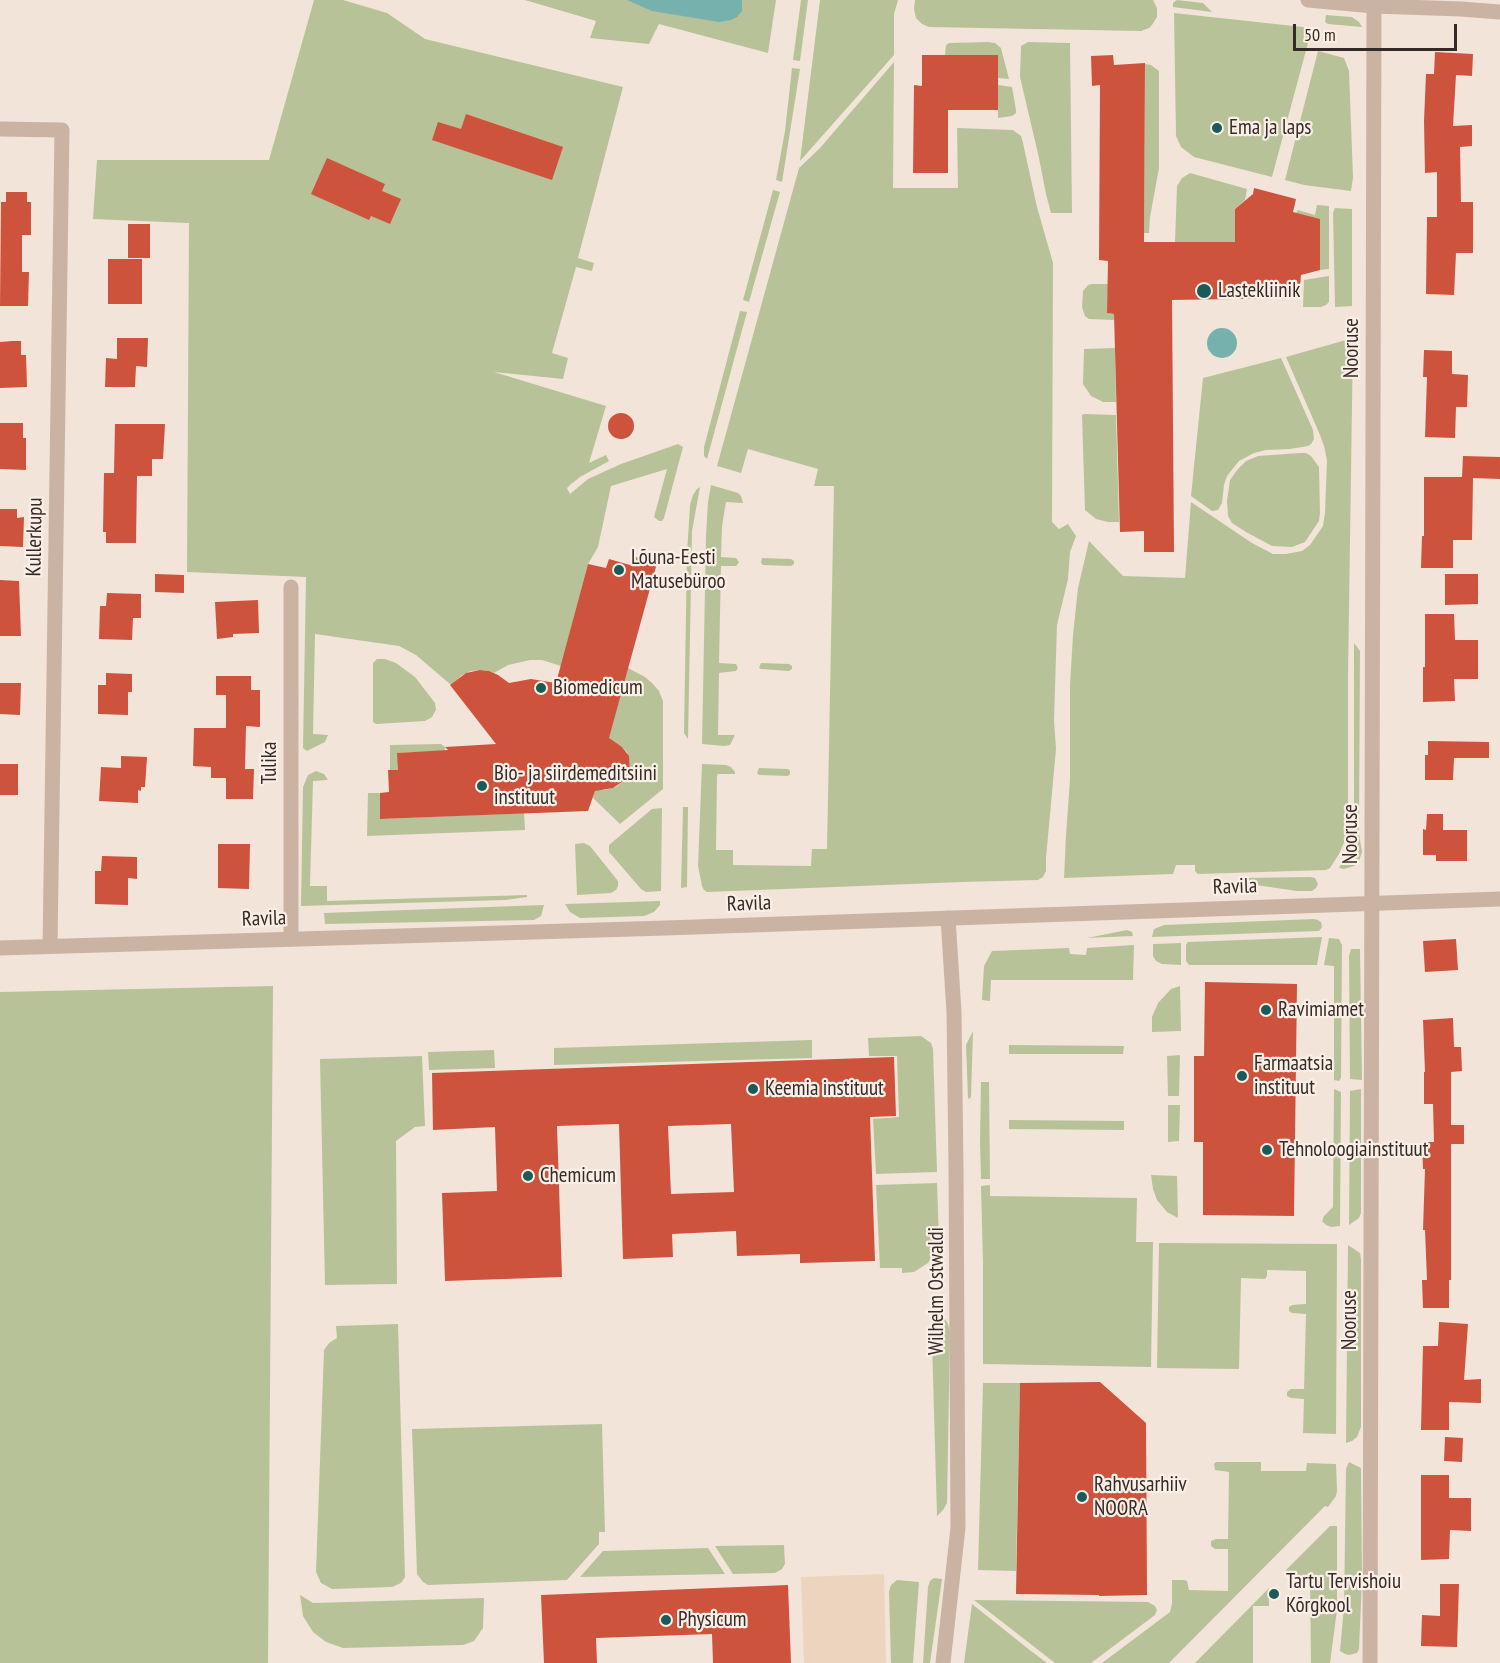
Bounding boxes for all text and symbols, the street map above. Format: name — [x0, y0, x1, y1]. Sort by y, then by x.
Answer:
scale bar — [1296, 12, 1460, 50]
text: 50 m — [1304, 23, 1336, 46]
place label: Ema ja laps — [1229, 115, 1311, 141]
marker: Ema ja laps — [1210, 121, 1224, 135]
place label: Lastekliinik — [1218, 278, 1300, 304]
marker: Lastekliinik — [1195, 282, 1213, 300]
street label: Nooruse — [1339, 318, 1365, 378]
street label: Kullerkupu — [22, 497, 48, 577]
place label: Lõuna-Eesti Matusebüroo — [631, 545, 726, 595]
marker: Lõuna-Eesti Matusebüroo — [612, 563, 626, 577]
place label: Biomedicum — [553, 675, 643, 701]
marker: Biomedicum — [534, 681, 548, 695]
street label: Tulika — [257, 742, 283, 784]
place label: Bio- ja siirdemeditsiini instituut — [494, 761, 657, 811]
marker: Bio- ja siirdemeditsiini instituut — [475, 779, 489, 793]
street label: Nooruse — [1338, 804, 1364, 864]
street label: Ravila — [1212, 874, 1258, 900]
street label: Ravila — [726, 891, 772, 917]
street label: Ravila — [241, 906, 287, 932]
place label: Ravimiamet — [1278, 997, 1364, 1023]
marker: Ravimiamet — [1259, 1003, 1273, 1017]
place label: Farmaatsia instituut — [1254, 1051, 1333, 1101]
marker: Farmaatsia instituut — [1235, 1069, 1249, 1083]
place label: Keemia instituut — [765, 1076, 884, 1102]
marker: Keemia instituut — [746, 1082, 760, 1096]
place label: Tehnoloogiainstituut — [1279, 1137, 1428, 1163]
marker: Tehnoloogiainstituut — [1260, 1143, 1274, 1157]
place label: Chemicum — [540, 1163, 616, 1189]
marker: Chemicum — [521, 1169, 535, 1183]
street label: Wilhelm Ostwaldi — [924, 1227, 950, 1355]
street label: Nooruse — [1337, 1290, 1363, 1350]
place label: Rahvusarhiiv NOORA — [1094, 1472, 1187, 1522]
marker: Rahvusarhiiv NOORA — [1075, 1490, 1089, 1504]
place label: Tartu Tervishoiu Kõrgkool — [1286, 1569, 1401, 1619]
marker: Tartu Tervishoiu Kõrgkool — [1267, 1587, 1281, 1601]
place label: Physicum — [678, 1607, 747, 1633]
marker: Physicum — [659, 1613, 673, 1627]

